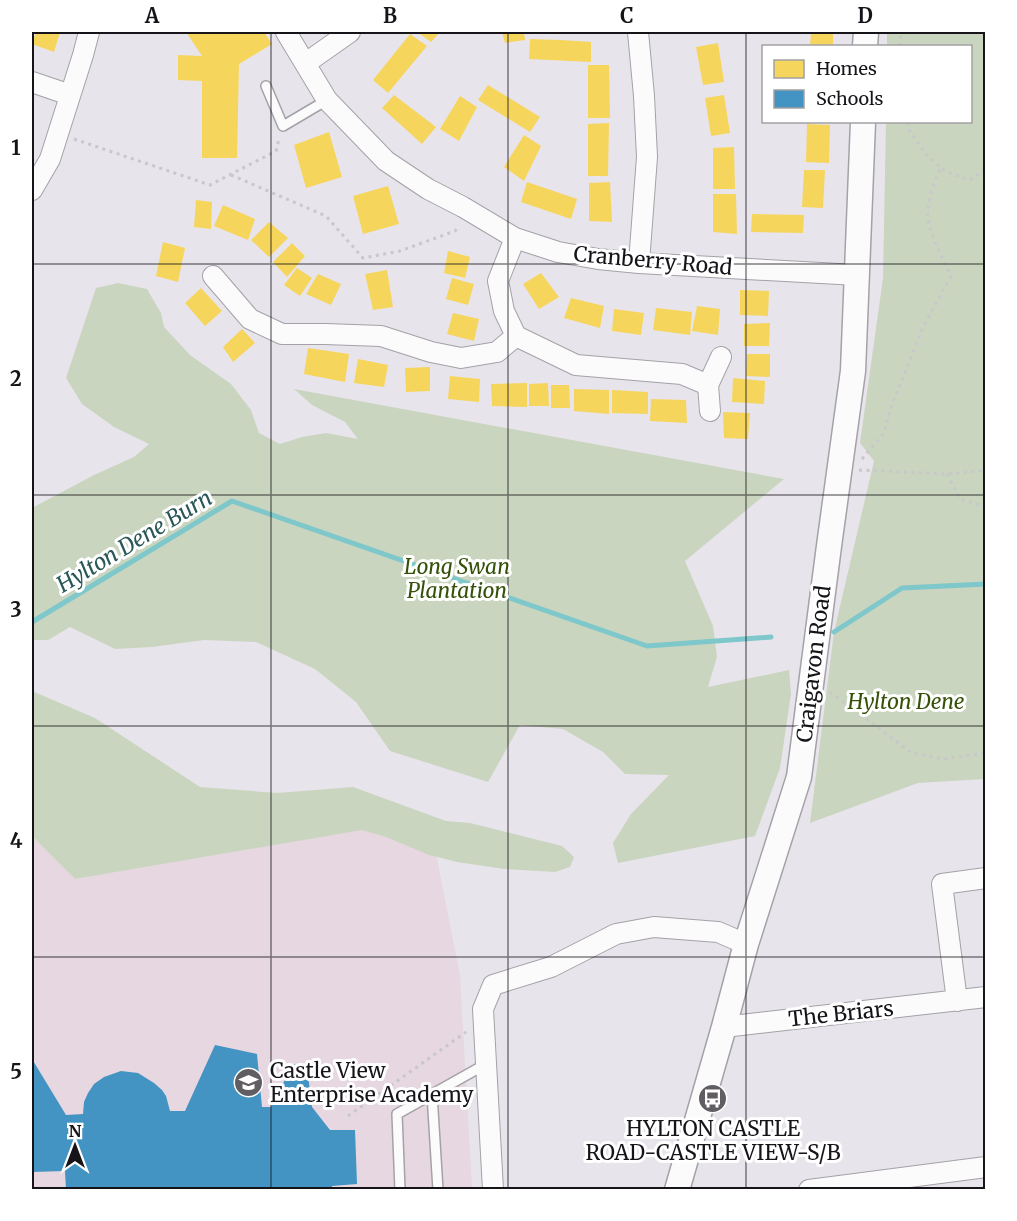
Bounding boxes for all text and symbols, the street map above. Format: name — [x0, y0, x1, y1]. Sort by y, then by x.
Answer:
text: A — [144, 3, 160, 28]
text: B — [383, 3, 397, 28]
text: C — [620, 3, 634, 28]
text: D — [857, 3, 873, 28]
legend — [762, 45, 972, 123]
text: Homes — [816, 57, 877, 80]
text: Schools — [816, 87, 884, 110]
text: 1 — [11, 135, 21, 160]
street label: Cranberry Road — [573, 240, 734, 281]
text: 2 — [10, 366, 22, 391]
water label: Hylton Dene Burn — [50, 483, 217, 599]
park label: Long Swan Plantation — [404, 553, 510, 604]
street label: Craigavon Road — [790, 584, 837, 744]
text: 3 — [10, 597, 22, 622]
park label: Hylton Dene — [846, 688, 965, 715]
text: 4 — [10, 828, 23, 853]
street label: The Briars — [787, 995, 895, 1032]
place label: Castle View Enterprise Academy — [270, 1057, 474, 1108]
text: 5 — [10, 1059, 22, 1084]
school or university icon: Castle View Enterprise Academy — [233, 1067, 265, 1099]
bus stop icon: HYLTON CASTLE ROAD-CASTLE VIEW-S/B — [697, 1082, 729, 1114]
place label: HYLTON CASTLE ROAD-CASTLE VIEW-S/B — [585, 1115, 841, 1166]
north arrow — [45, 1116, 105, 1176]
text: N — [69, 1121, 82, 1141]

